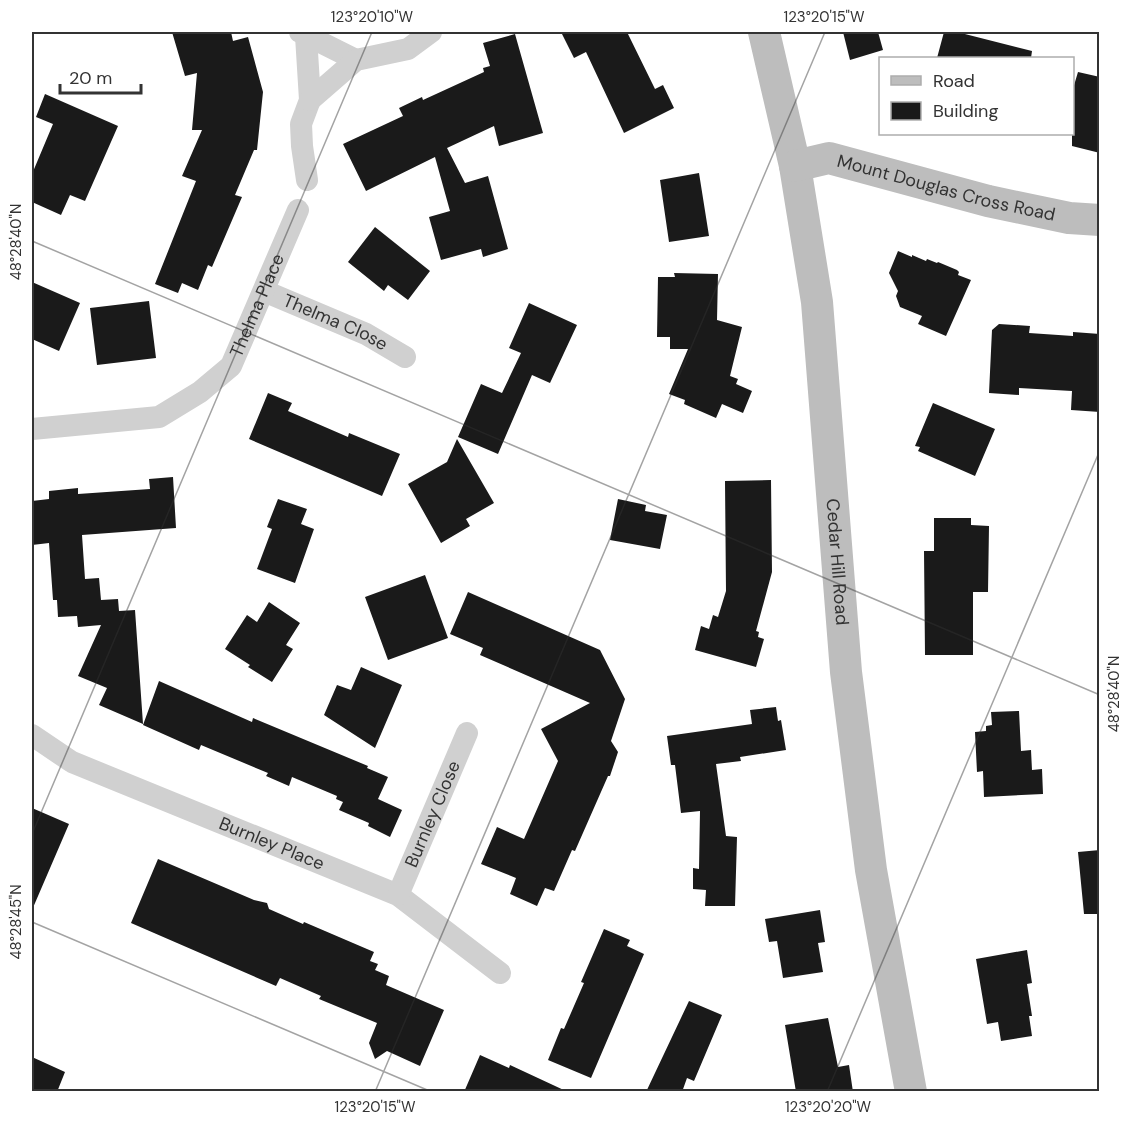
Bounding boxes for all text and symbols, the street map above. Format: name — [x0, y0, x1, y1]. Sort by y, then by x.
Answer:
text: 123°20'10"W — [331, 7, 414, 27]
text: 123°20'15"W — [784, 7, 865, 27]
scale bar — [60, 57, 141, 95]
legend — [879, 57, 1074, 135]
text: 20 m — [69, 66, 112, 90]
text: Road — [933, 69, 975, 93]
text: Building — [933, 99, 998, 123]
street label: Mount Douglas Cross Road — [835, 149, 1057, 227]
text: 48°28'40"N — [6, 204, 26, 280]
street label: Thelma Place — [224, 250, 290, 361]
street label: Thelma Close — [279, 288, 392, 356]
street label: Cedar Hill Road — [820, 498, 854, 626]
text: 48°28'40"N — [1104, 656, 1124, 732]
street label: Burnley Close — [399, 757, 466, 871]
street label: Burnley Place — [216, 811, 328, 876]
text: 48°28'45"N — [6, 884, 26, 960]
text: 123°20'15"W — [335, 1097, 416, 1117]
text: 123°20'20"W — [785, 1097, 872, 1117]

